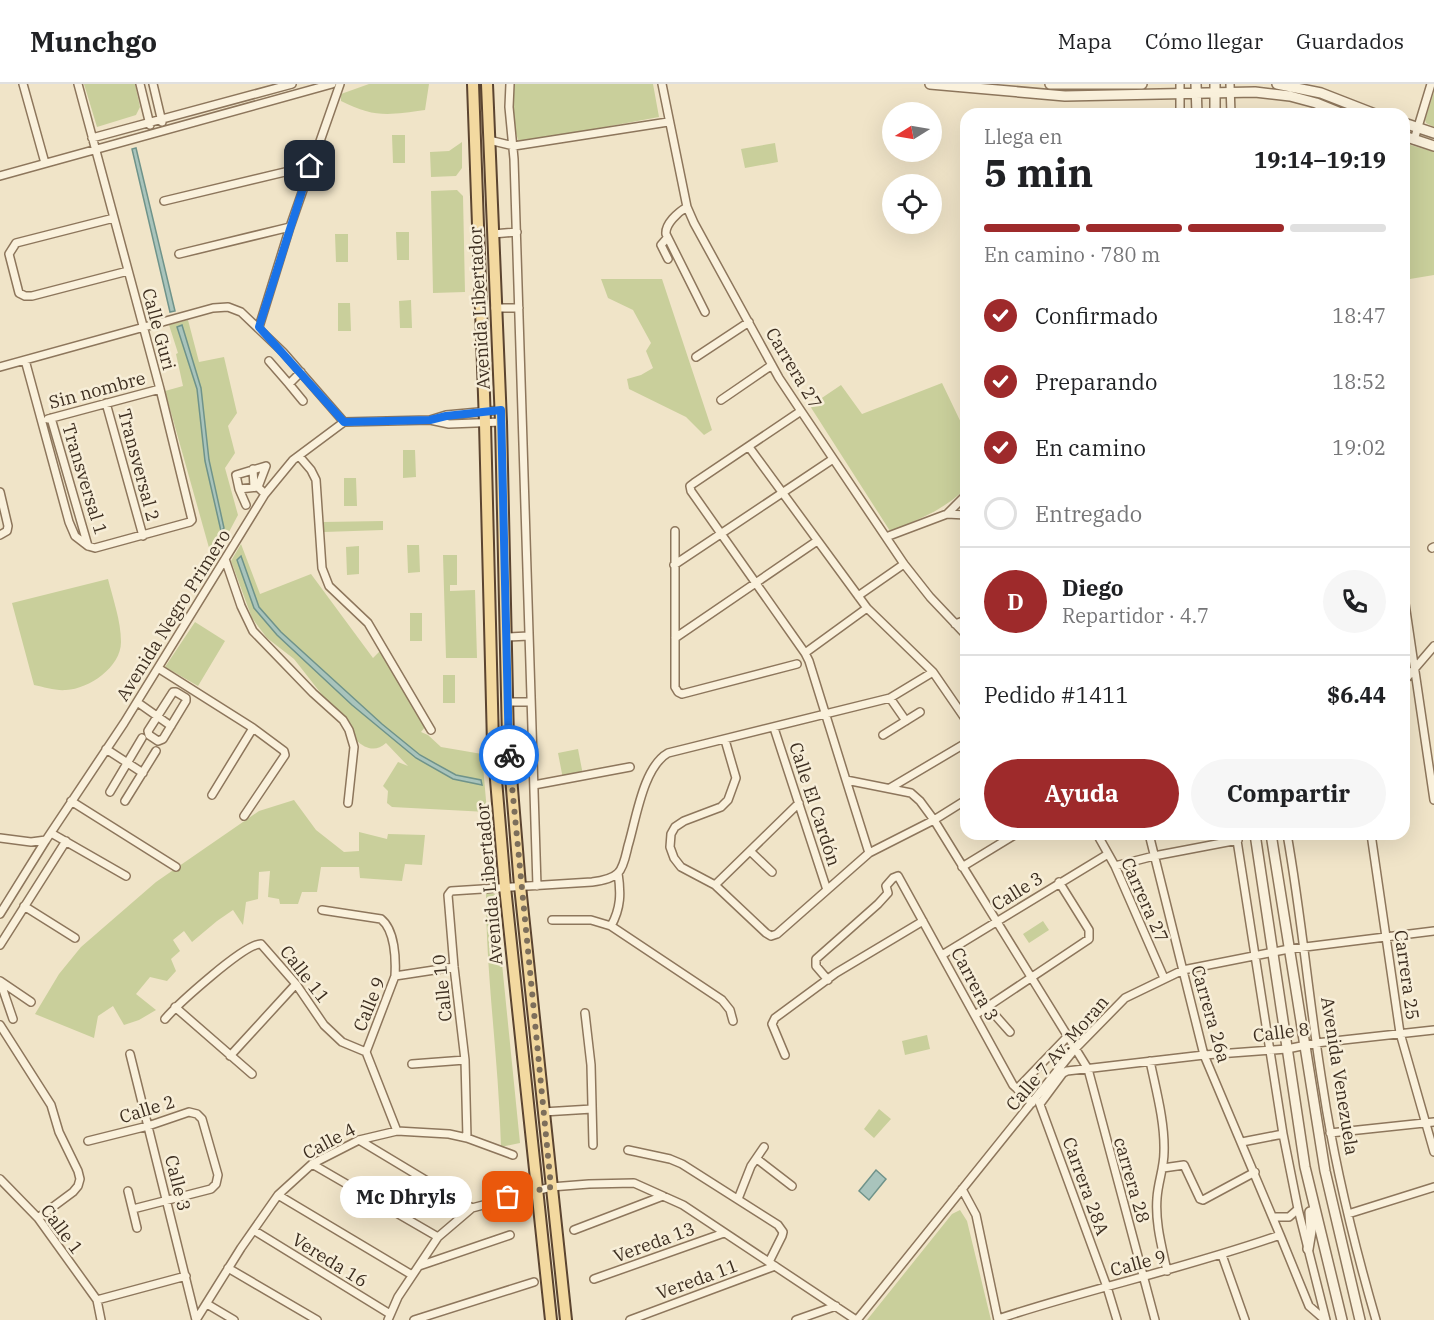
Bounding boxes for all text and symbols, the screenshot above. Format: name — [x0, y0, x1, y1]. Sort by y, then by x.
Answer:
text: Munchgo — [30, 23, 157, 60]
text: Mapa — [1058, 27, 1112, 55]
text: Cómo llegar — [1145, 27, 1263, 55]
text: Guardados — [1296, 27, 1404, 55]
north arrow — [882, 102, 942, 162]
map controls — [882, 102, 942, 234]
text: Llega en — [984, 123, 1062, 150]
pin — [284, 140, 335, 191]
text: 19:14–19:19 — [1254, 145, 1386, 174]
text: 5 min — [984, 147, 1093, 198]
icon: home — [293, 149, 326, 182]
button: locate — [882, 174, 942, 234]
street label: Avenida Libertador — [463, 226, 495, 390]
text: En camino · 780 m — [984, 241, 1160, 268]
street label: Calle Guri — [137, 286, 181, 373]
icon: check — [984, 299, 1017, 332]
text: Confirmado — [1035, 301, 1158, 330]
text: 18:47 — [1332, 302, 1386, 329]
street label: Carrera 27 — [761, 323, 827, 413]
icon: check — [984, 365, 1017, 398]
street label: Sin nombre — [46, 366, 148, 414]
text: Preparando — [1035, 367, 1157, 396]
text: 18:52 — [1332, 368, 1386, 395]
street label: Transversal 2 — [113, 406, 165, 524]
street label: Transversal 1 — [57, 420, 113, 538]
icon: check — [984, 431, 1017, 464]
text: En camino — [1035, 433, 1146, 462]
text: 19:02 — [1332, 434, 1386, 461]
text: Entregado — [1035, 499, 1142, 528]
street label: Avenida Negro Primero — [111, 525, 235, 705]
button: phone — [1323, 570, 1386, 633]
text: Diego — [1062, 573, 1124, 602]
text: D — [1007, 587, 1024, 616]
text: Repartidor · 4.7 — [1062, 602, 1209, 629]
text: Pedido #1411 — [984, 680, 1129, 709]
text: $6.44 — [1327, 680, 1386, 709]
courier — [479, 725, 539, 785]
icon: bike — [493, 739, 526, 772]
street label: Calle El Cardón — [784, 739, 846, 869]
button: Ayuda — [984, 759, 1179, 828]
button: Compartir — [1191, 759, 1386, 828]
street label: Avenida Libertador — [470, 802, 508, 966]
street label: Carrera 27 — [1116, 854, 1174, 946]
street label: Calle 3 — [987, 866, 1047, 916]
street label: Carrera 25 — [1389, 929, 1425, 1021]
street label: Calle 11 — [275, 940, 335, 1008]
street label: Carrera 3 — [946, 943, 1004, 1025]
street label: Calle 10 — [427, 953, 457, 1023]
street label: Carrera 26a — [1186, 963, 1236, 1066]
street label: Calle 9 — [348, 973, 390, 1035]
street label: Calle 7 Av. Moran — [1001, 991, 1113, 1115]
street label: Avenida Venezuela — [1316, 995, 1364, 1157]
street label: Calle 8 — [1251, 1017, 1311, 1047]
street label: Calle 2 — [116, 1090, 178, 1128]
street label: Calle 4 — [299, 1118, 359, 1164]
street label: Carrera 28A — [1058, 1134, 1115, 1239]
street label: carrera 28 — [1109, 1134, 1155, 1226]
street label: Calle 3 — [160, 1153, 196, 1213]
pin — [482, 1171, 533, 1222]
callout: Mc Dhryls — [340, 1176, 472, 1218]
icon: bag — [491, 1180, 524, 1213]
text: Mc Dhryls — [356, 1183, 456, 1210]
street label: Calle 1 — [36, 1199, 88, 1259]
street label: Vereda 13 — [610, 1217, 698, 1267]
street label: Vereda 16 — [288, 1228, 372, 1292]
street label: Calle 9 — [1108, 1245, 1168, 1281]
street label: Vereda 11 — [653, 1254, 741, 1304]

